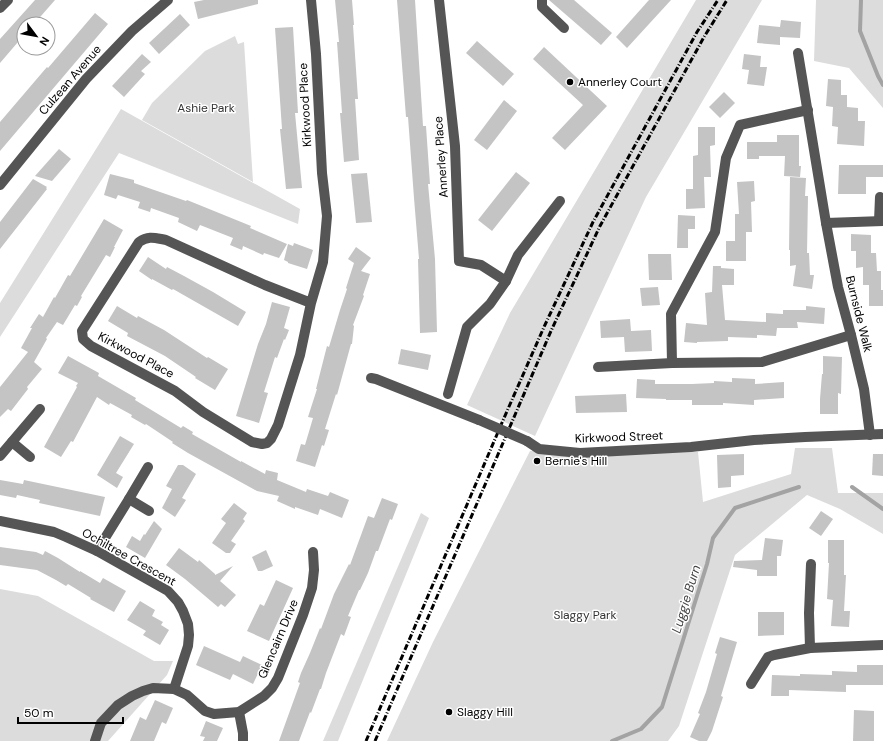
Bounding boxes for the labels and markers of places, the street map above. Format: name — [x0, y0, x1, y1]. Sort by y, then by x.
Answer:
place label: Annerley Court — [578, 74, 662, 90]
marker: Annerley Court — [565, 77, 575, 87]
place label: Bernie's Hill — [545, 453, 607, 469]
marker: Bernie's Hill — [532, 456, 542, 466]
place label: Slaggy Hill — [457, 704, 513, 720]
marker: Slaggy Hill — [444, 707, 454, 717]

